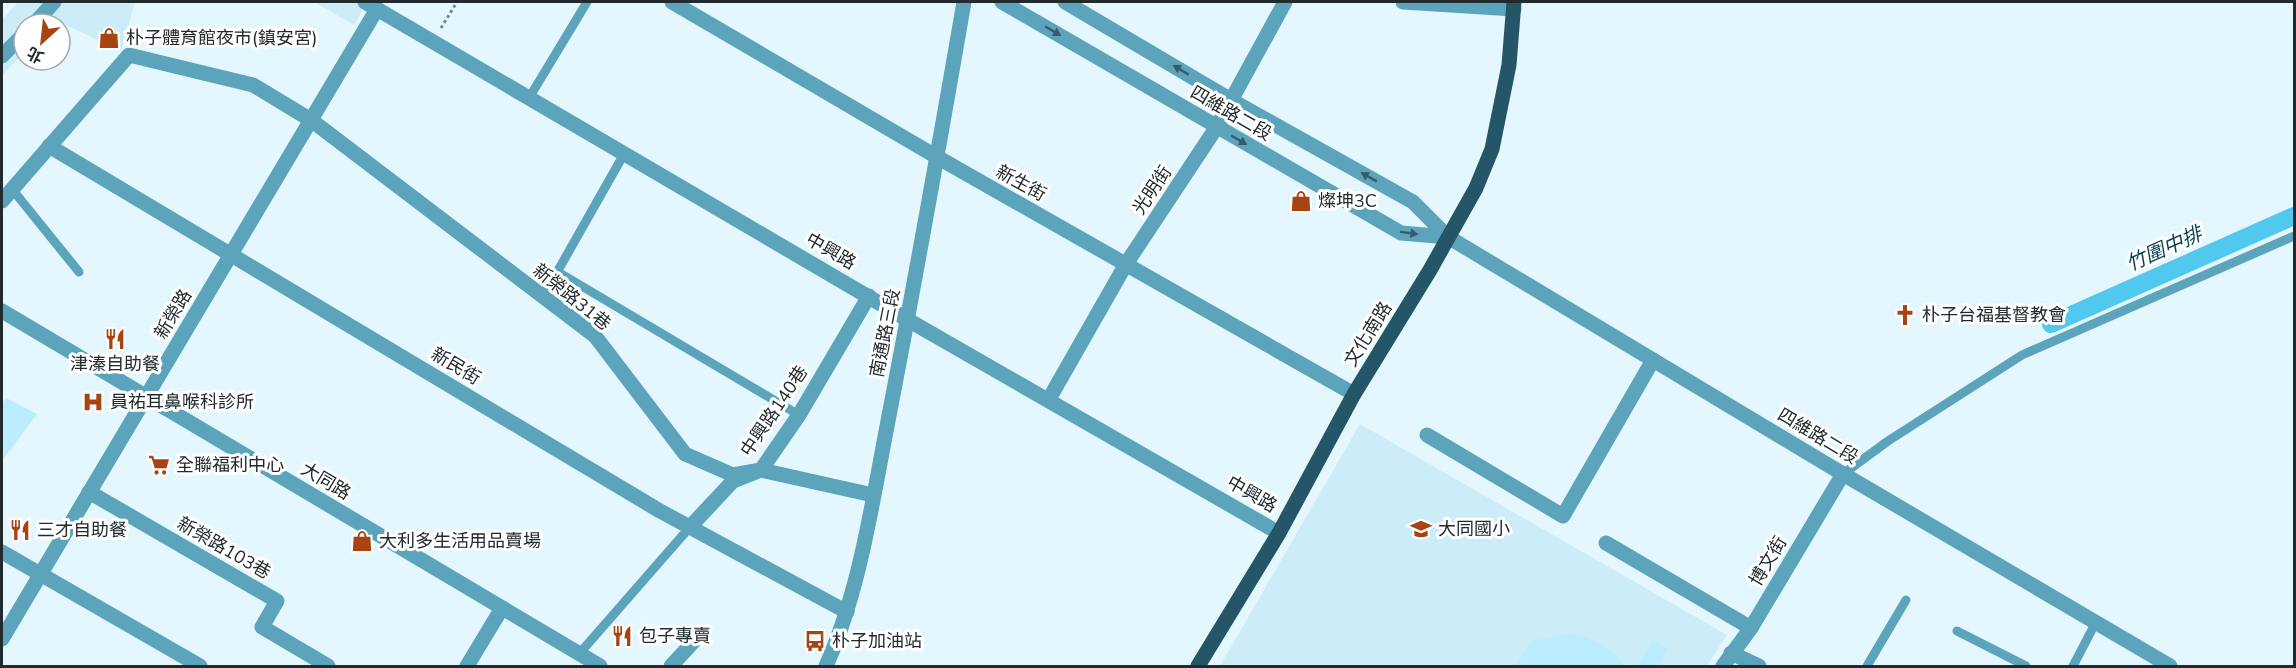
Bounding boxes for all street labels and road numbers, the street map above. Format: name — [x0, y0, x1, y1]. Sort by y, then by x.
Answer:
street label: 四維路二段 — [1186, 80, 1276, 146]
street label: 新生街 — [992, 159, 1050, 207]
street label: 光明街 — [1127, 161, 1177, 219]
street label: 中興路 — [802, 227, 860, 275]
street label: 新榮路31巷 — [528, 258, 616, 336]
street label: 新榮路 — [149, 285, 197, 343]
street label: 南通路三段 — [865, 287, 905, 379]
street label: 文化南路 — [1339, 297, 1397, 371]
street label: 新民街 — [427, 342, 485, 390]
street label: 中興路140巷 — [735, 361, 813, 461]
street label: 四維路二段 — [1773, 403, 1863, 469]
street label: 大同路 — [297, 457, 355, 505]
street label: 中興路 — [1223, 470, 1281, 518]
street label: 新榮路103巷 — [173, 512, 275, 584]
street label: 博文街 — [1744, 532, 1792, 590]

